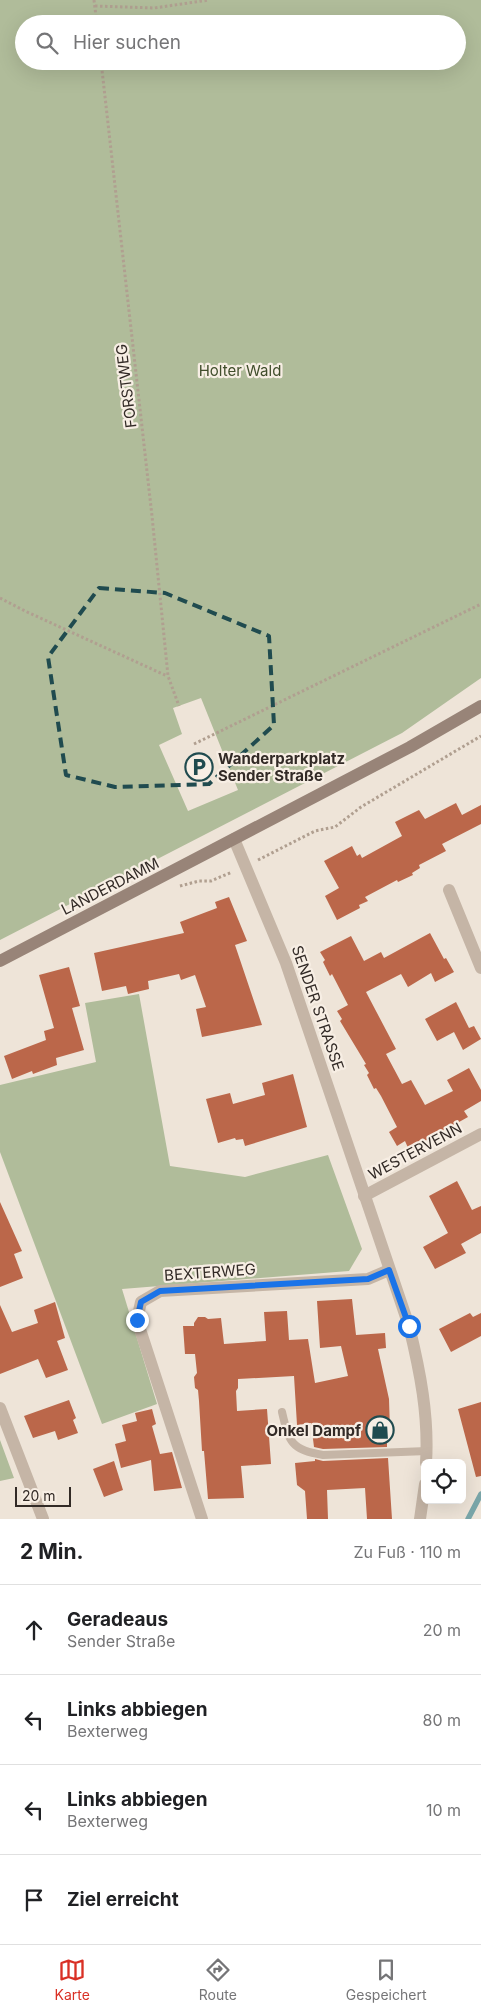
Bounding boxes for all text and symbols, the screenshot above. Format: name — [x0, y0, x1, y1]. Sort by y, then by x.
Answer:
search box — [15, 15, 466, 70]
icon: search — [33, 29, 61, 57]
text: Hier suchen — [73, 31, 181, 54]
street label: FORSTWEG — [111, 343, 141, 429]
park label: Holter Wald — [199, 361, 281, 380]
place label: Wanderparkplatz Sender Straße — [218, 749, 345, 785]
parking icon: Wanderparkplatz Sender Straße — [184, 752, 214, 782]
street label: LANDERDAMM — [58, 853, 162, 919]
street label: SENDER STRASSE — [288, 943, 348, 1073]
street label: WESTERVENN — [365, 1118, 465, 1184]
street label: BEXTERWEG — [164, 1259, 256, 1285]
route end — [126, 1309, 149, 1332]
route start — [398, 1315, 421, 1338]
shop icon: Onkel Dampf — [365, 1415, 395, 1445]
place label: Onkel Dampf — [267, 1421, 361, 1440]
map controls — [421, 1459, 466, 1504]
button: locate — [421, 1459, 466, 1504]
scale bar — [15, 1484, 71, 1507]
text: 20 m — [22, 1487, 56, 1504]
text: 2 Min. — [20, 1539, 84, 1564]
text: Zu Fuß · 110 m — [354, 1542, 461, 1562]
text: Geradeaus — [67, 1608, 168, 1631]
icon: ahead — [20, 1616, 48, 1644]
text: 20 m — [423, 1620, 461, 1640]
text: Sender Straße — [67, 1631, 175, 1651]
text: Links abbiegen — [67, 1698, 208, 1721]
icon: left — [20, 1706, 48, 1734]
text: 80 m — [422, 1710, 461, 1730]
text: Bexterweg — [67, 1721, 148, 1741]
text: Links abbiegen — [67, 1788, 208, 1811]
icon: left — [20, 1796, 48, 1824]
text: 10 m — [426, 1800, 461, 1820]
text: Bexterweg — [67, 1811, 148, 1831]
icon: arrive — [20, 1886, 48, 1914]
text: Ziel erreicht — [67, 1888, 179, 1911]
tab: Karte — [54, 1956, 90, 2003]
tab: Route — [199, 1956, 237, 2003]
tab: Gespeichert — [346, 1956, 426, 2003]

